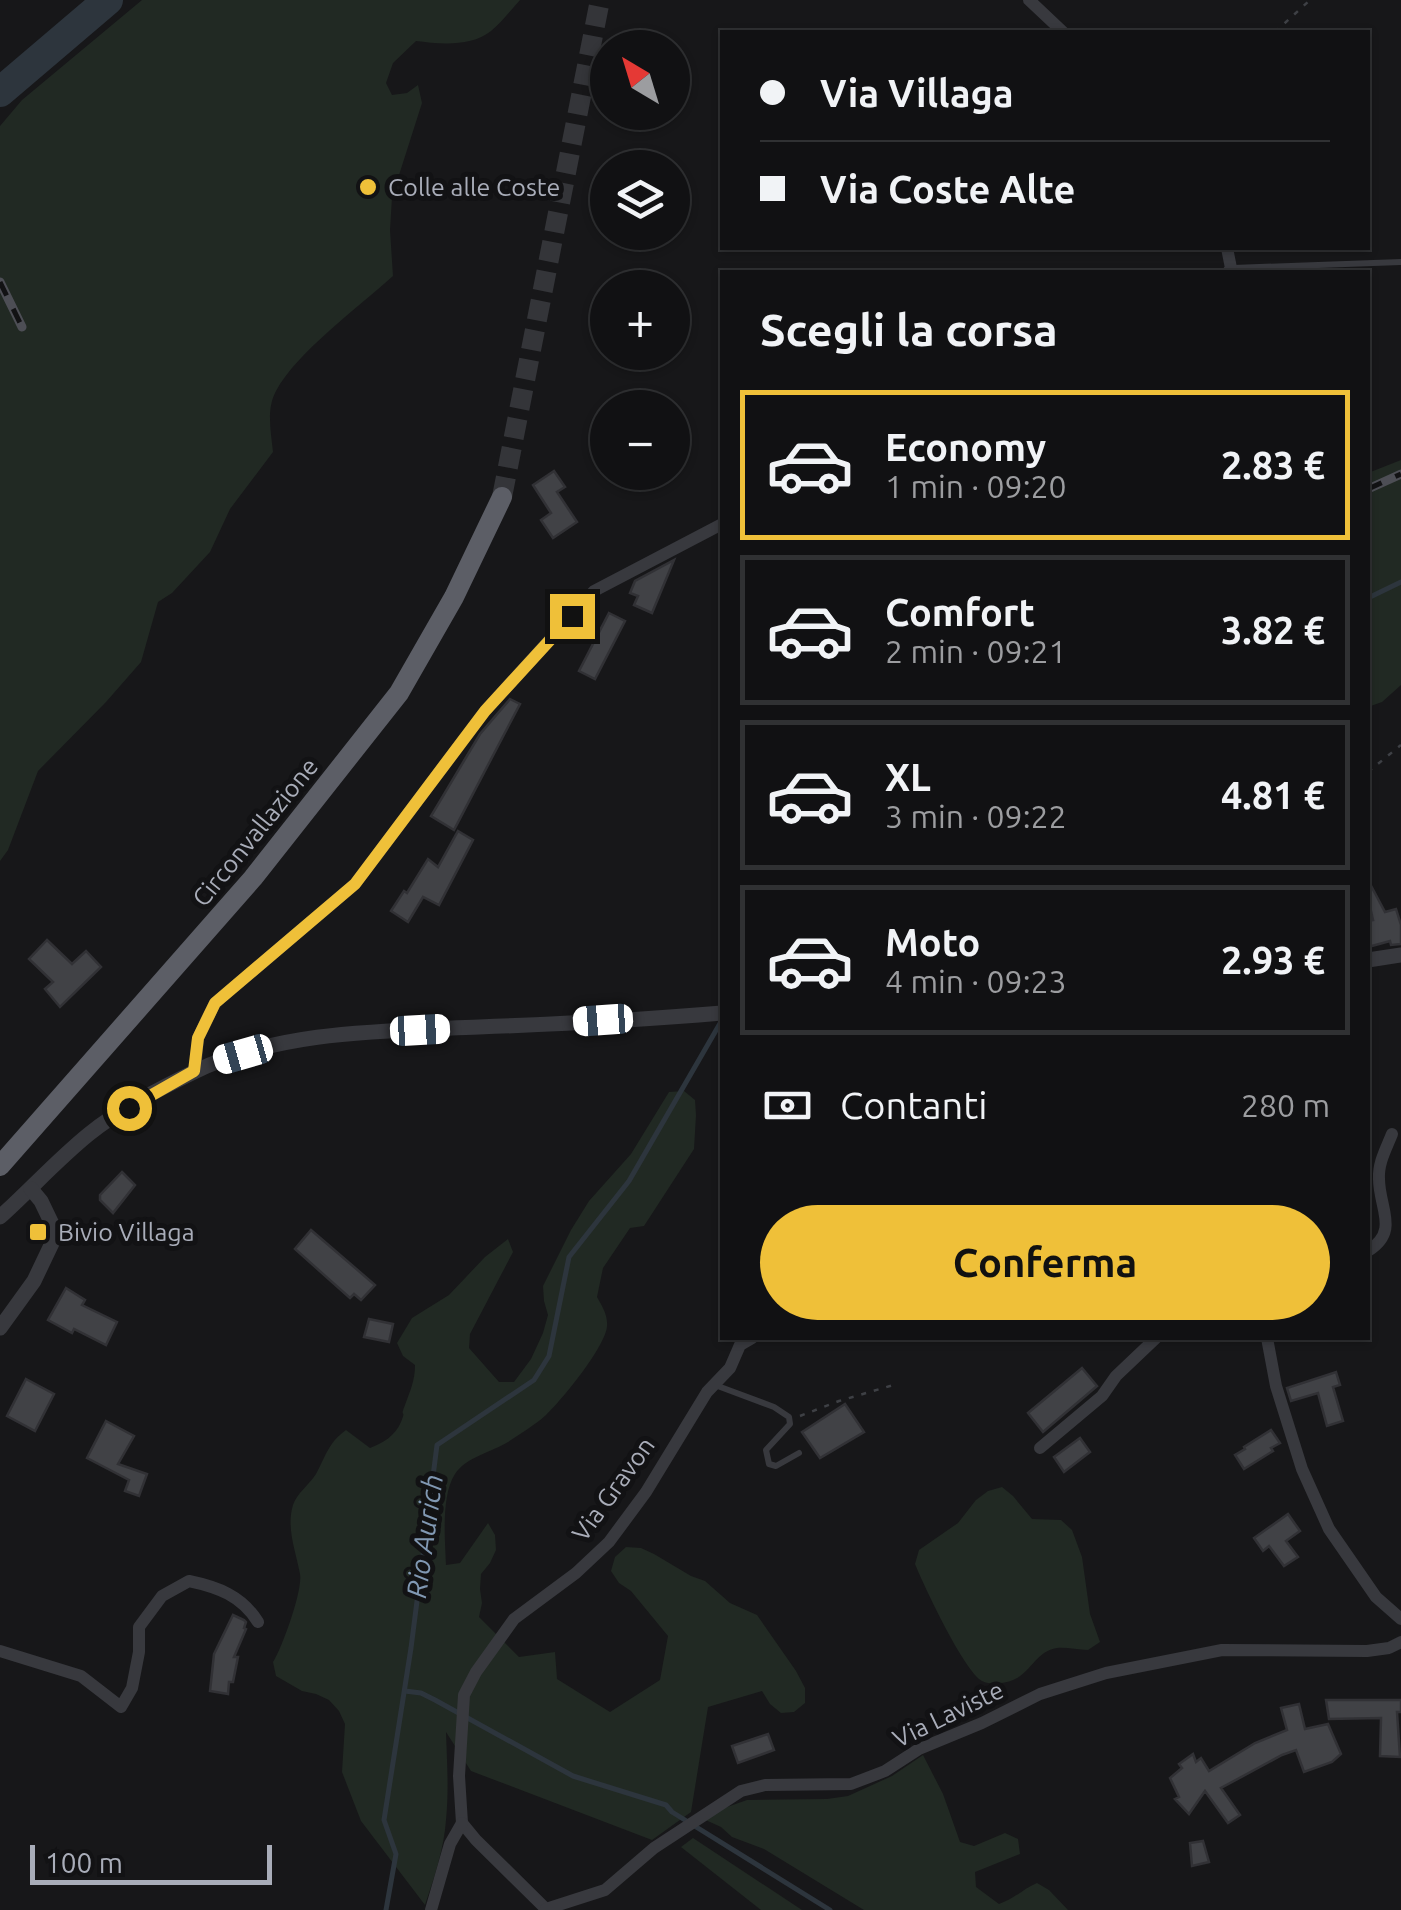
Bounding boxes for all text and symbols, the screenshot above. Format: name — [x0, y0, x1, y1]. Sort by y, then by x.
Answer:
north arrow — [590, 30, 690, 130]
map controls — [590, 30, 690, 490]
text: Via Villaga — [820, 72, 1014, 114]
button: layers — [590, 150, 690, 250]
text: Via Coste Alte — [820, 168, 1075, 210]
place label: Colle alle Coste — [388, 173, 560, 201]
marker: Colle alle Coste — [357, 176, 379, 198]
button: + — [590, 270, 690, 370]
text: Scegli la corsa — [760, 304, 1058, 355]
button: − — [590, 390, 690, 490]
icon: car — [765, 420, 855, 510]
text: Economy — [885, 426, 1046, 468]
text: 2.83 € — [1221, 444, 1325, 486]
text: 1 min · 09:20 — [885, 468, 1067, 504]
icon: car — [765, 585, 855, 675]
text: Comfort — [885, 591, 1035, 633]
route end — [550, 594, 595, 639]
text: 3.82 € — [1221, 609, 1325, 651]
text: 2 min · 09:21 — [885, 633, 1067, 669]
icon: car — [765, 750, 855, 840]
street label: Circonvallazione — [187, 752, 323, 912]
text: XL — [885, 756, 931, 798]
text: 4.81 € — [1221, 774, 1325, 816]
text: 3 min · 09:22 — [885, 798, 1067, 834]
icon: car — [765, 915, 855, 1005]
text: Moto — [885, 921, 980, 963]
text: 2.93 € — [1221, 939, 1325, 981]
text: 4 min · 09:23 — [885, 963, 1067, 999]
car — [572, 1003, 634, 1037]
car — [389, 1013, 451, 1047]
car — [210, 1031, 276, 1077]
icon: cash — [760, 1078, 815, 1133]
text: Contanti — [840, 1084, 987, 1126]
route start — [107, 1086, 152, 1131]
text: 280 m — [1241, 1087, 1330, 1123]
button: Conferma — [760, 1205, 1330, 1320]
place label: Bivio Villaga — [58, 1218, 195, 1246]
marker: Bivio Villaga — [27, 1221, 49, 1243]
street label: Via Gravon — [566, 1432, 660, 1546]
water label: Rio Aurich — [400, 1472, 448, 1600]
street label: Via Laviste — [888, 1675, 1008, 1753]
scale bar — [30, 1840, 272, 1884]
text: 100 m — [45, 1847, 123, 1878]

